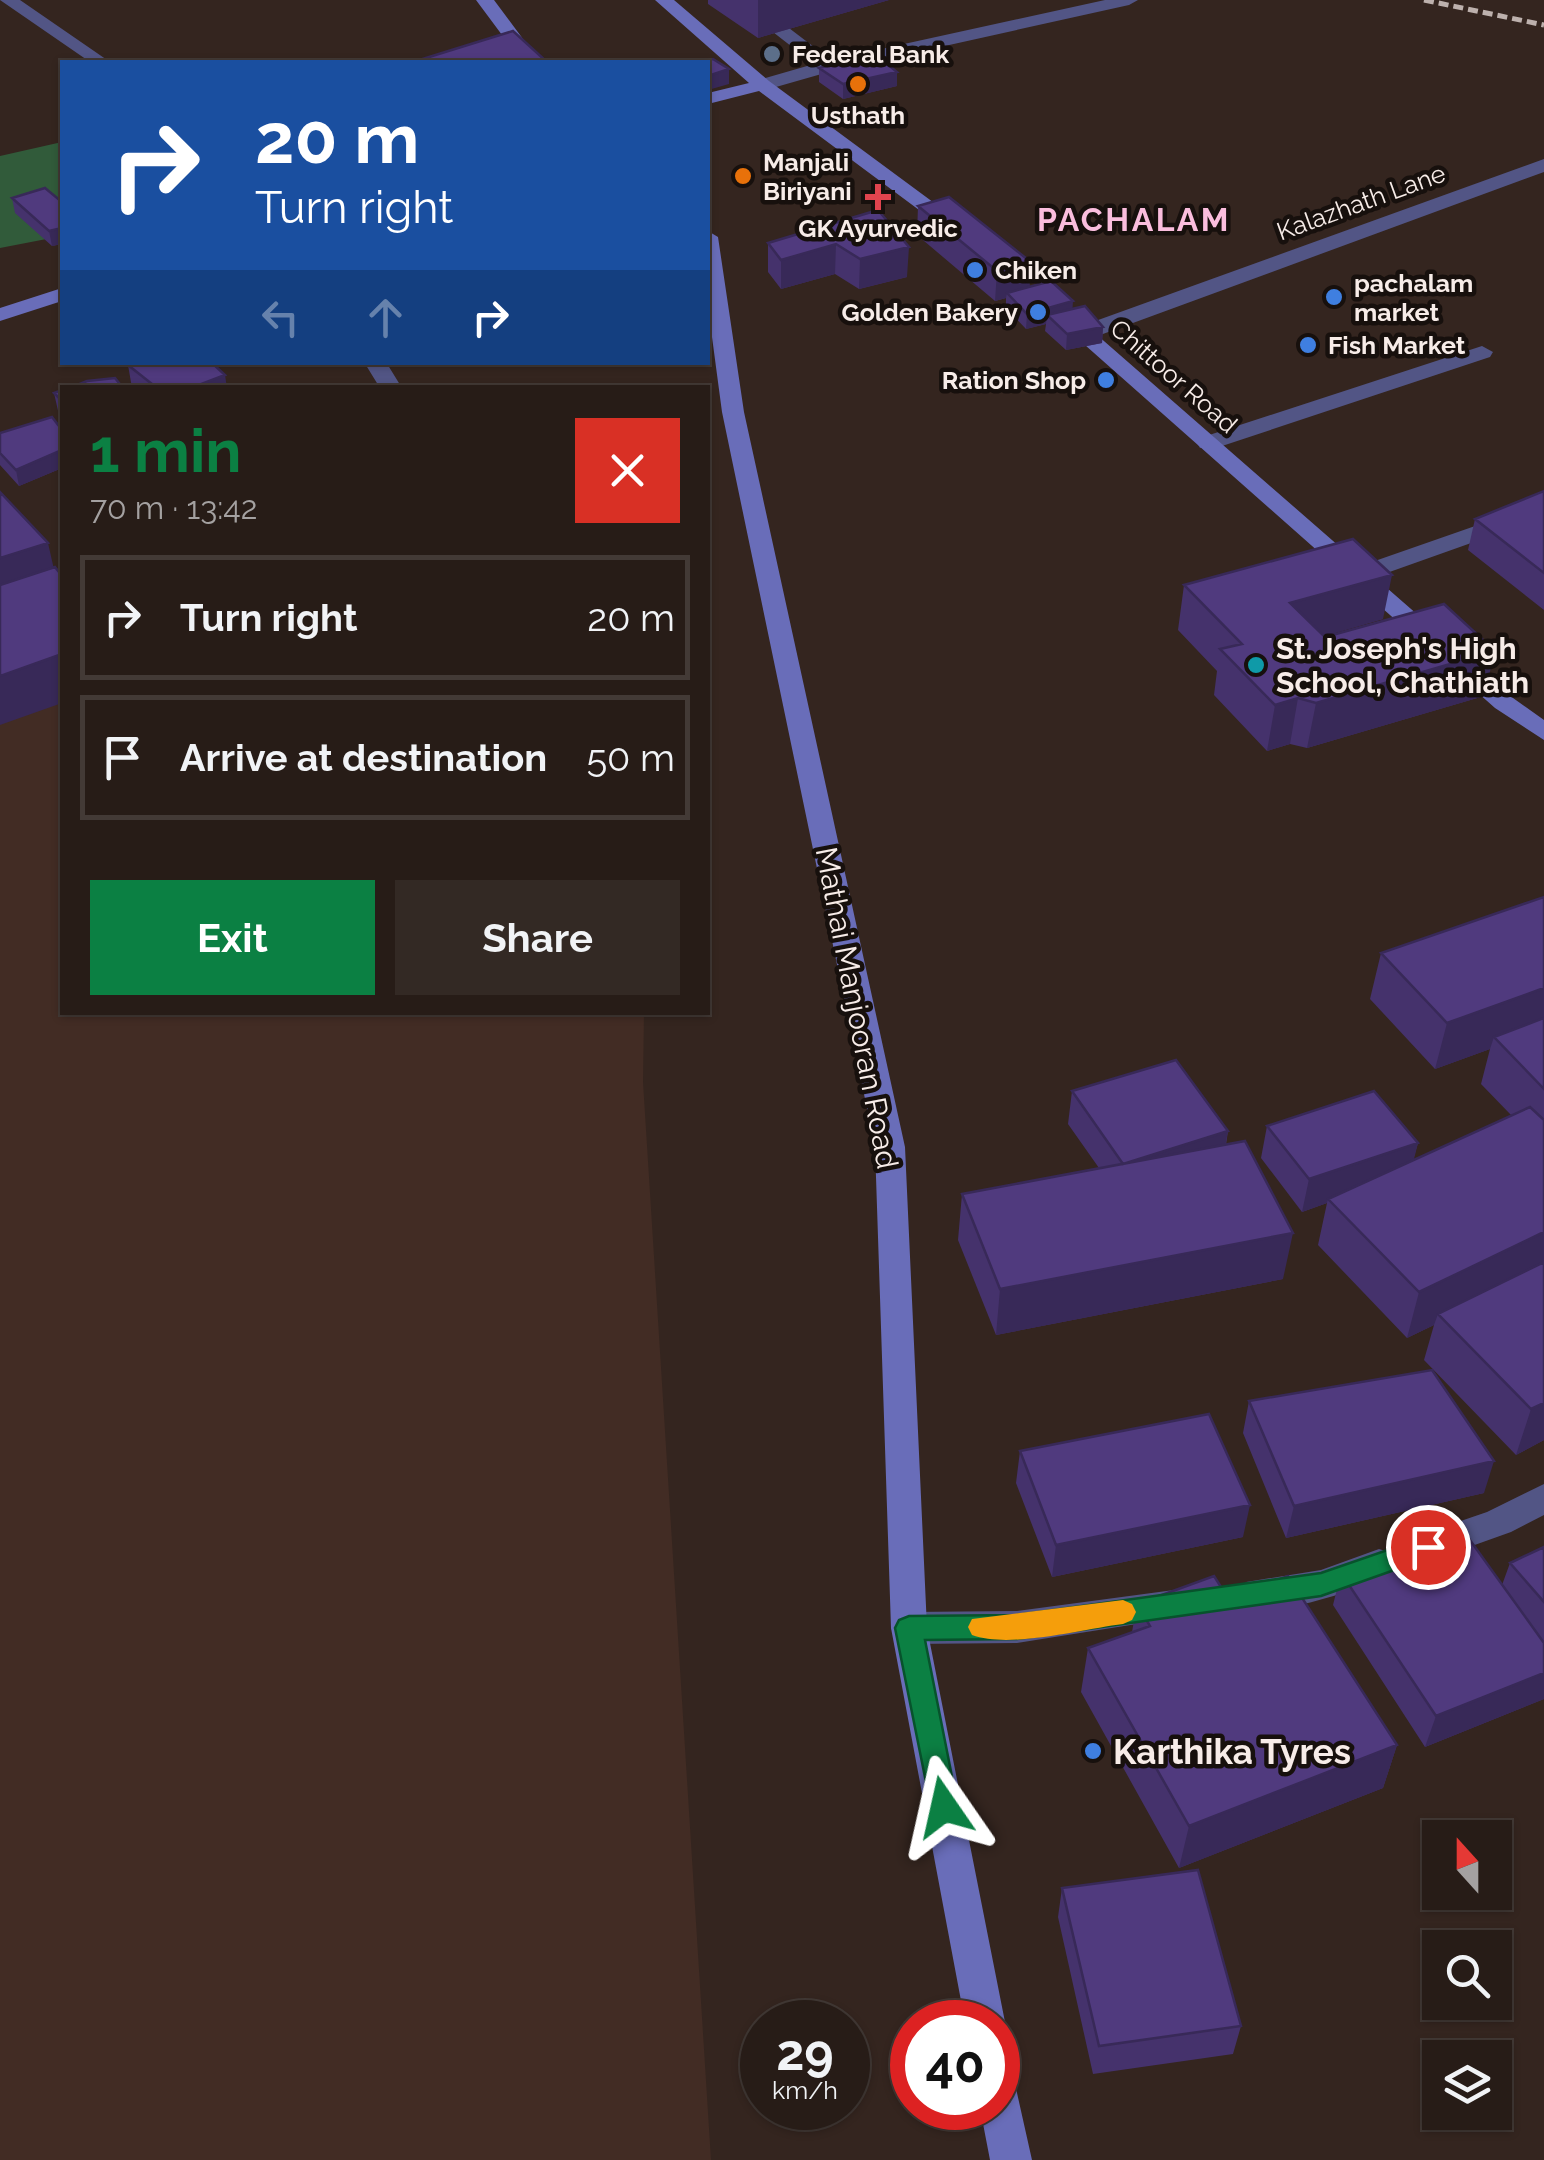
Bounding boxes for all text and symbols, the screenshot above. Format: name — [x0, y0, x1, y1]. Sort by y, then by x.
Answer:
place label: Federal Bank — [792, 39, 950, 69]
marker: Federal Bank — [761, 43, 783, 65]
marker: Usthath — [847, 73, 869, 95]
text: 20 m — [255, 97, 419, 179]
icon: right — [90, 100, 220, 230]
place label: Usthath — [811, 100, 905, 130]
place label: Manjali Biriyani — [763, 147, 852, 206]
street label: Kalazhath Lane — [1273, 158, 1449, 246]
marker: Manjali Biriyani — [732, 165, 754, 187]
text: Turn right — [255, 181, 453, 234]
marker: GK Ayurvedic — [867, 186, 889, 208]
district label: PACHALAM — [1037, 201, 1231, 238]
place label: GK Ayurvedic — [798, 213, 958, 243]
place label: Chiken — [995, 255, 1077, 285]
marker: Chiken — [964, 259, 986, 281]
place label: pachalam market — [1354, 268, 1473, 327]
marker: pachalam market — [1323, 286, 1345, 308]
icon: left — [253, 290, 308, 345]
icon: ahead — [358, 290, 413, 345]
icon: right — [463, 290, 518, 345]
place label: Golden Bakery — [842, 297, 1018, 327]
marker: Golden Bakery — [1027, 301, 1049, 323]
street label: Chittoor Road — [1105, 313, 1243, 439]
place label: Fish Market — [1328, 330, 1466, 360]
marker: Fish Market — [1297, 334, 1319, 356]
place label: Ration Shop — [942, 365, 1086, 395]
marker: Ration Shop — [1095, 369, 1117, 391]
text: 1 min — [90, 416, 241, 486]
button: close — [575, 418, 680, 523]
text: 70 m · 13:42 — [90, 489, 257, 526]
icon: right — [95, 590, 150, 645]
text: Turn right — [180, 595, 357, 640]
text: 20 m — [587, 595, 675, 640]
place label: St. Joseph's High School, Chathiath — [1276, 631, 1529, 700]
marker: St. Joseph's High School, Chathiath — [1245, 654, 1267, 676]
icon: arrive — [95, 730, 150, 785]
text: Arrive at destination — [180, 735, 547, 780]
text: 50 m — [586, 735, 675, 780]
street label: Mathai Manjooran Road — [809, 844, 905, 1172]
button: Exit — [90, 880, 375, 995]
button: Share — [395, 880, 680, 995]
pin — [1386, 1505, 1471, 1590]
icon: arrive — [1401, 1520, 1456, 1575]
place label: Karthika Tyres — [1113, 1731, 1351, 1772]
marker: Karthika Tyres — [1082, 1740, 1104, 1762]
position arrow — [892, 1755, 996, 1859]
north arrow — [1422, 1820, 1512, 1910]
map controls — [1422, 1820, 1512, 2130]
button: search — [1422, 1930, 1512, 2020]
speed limit sign: 40 — [890, 2000, 1020, 2130]
text: 29 — [776, 2023, 834, 2082]
button: layers — [1422, 2040, 1512, 2130]
text: km/h — [772, 2075, 838, 2105]

